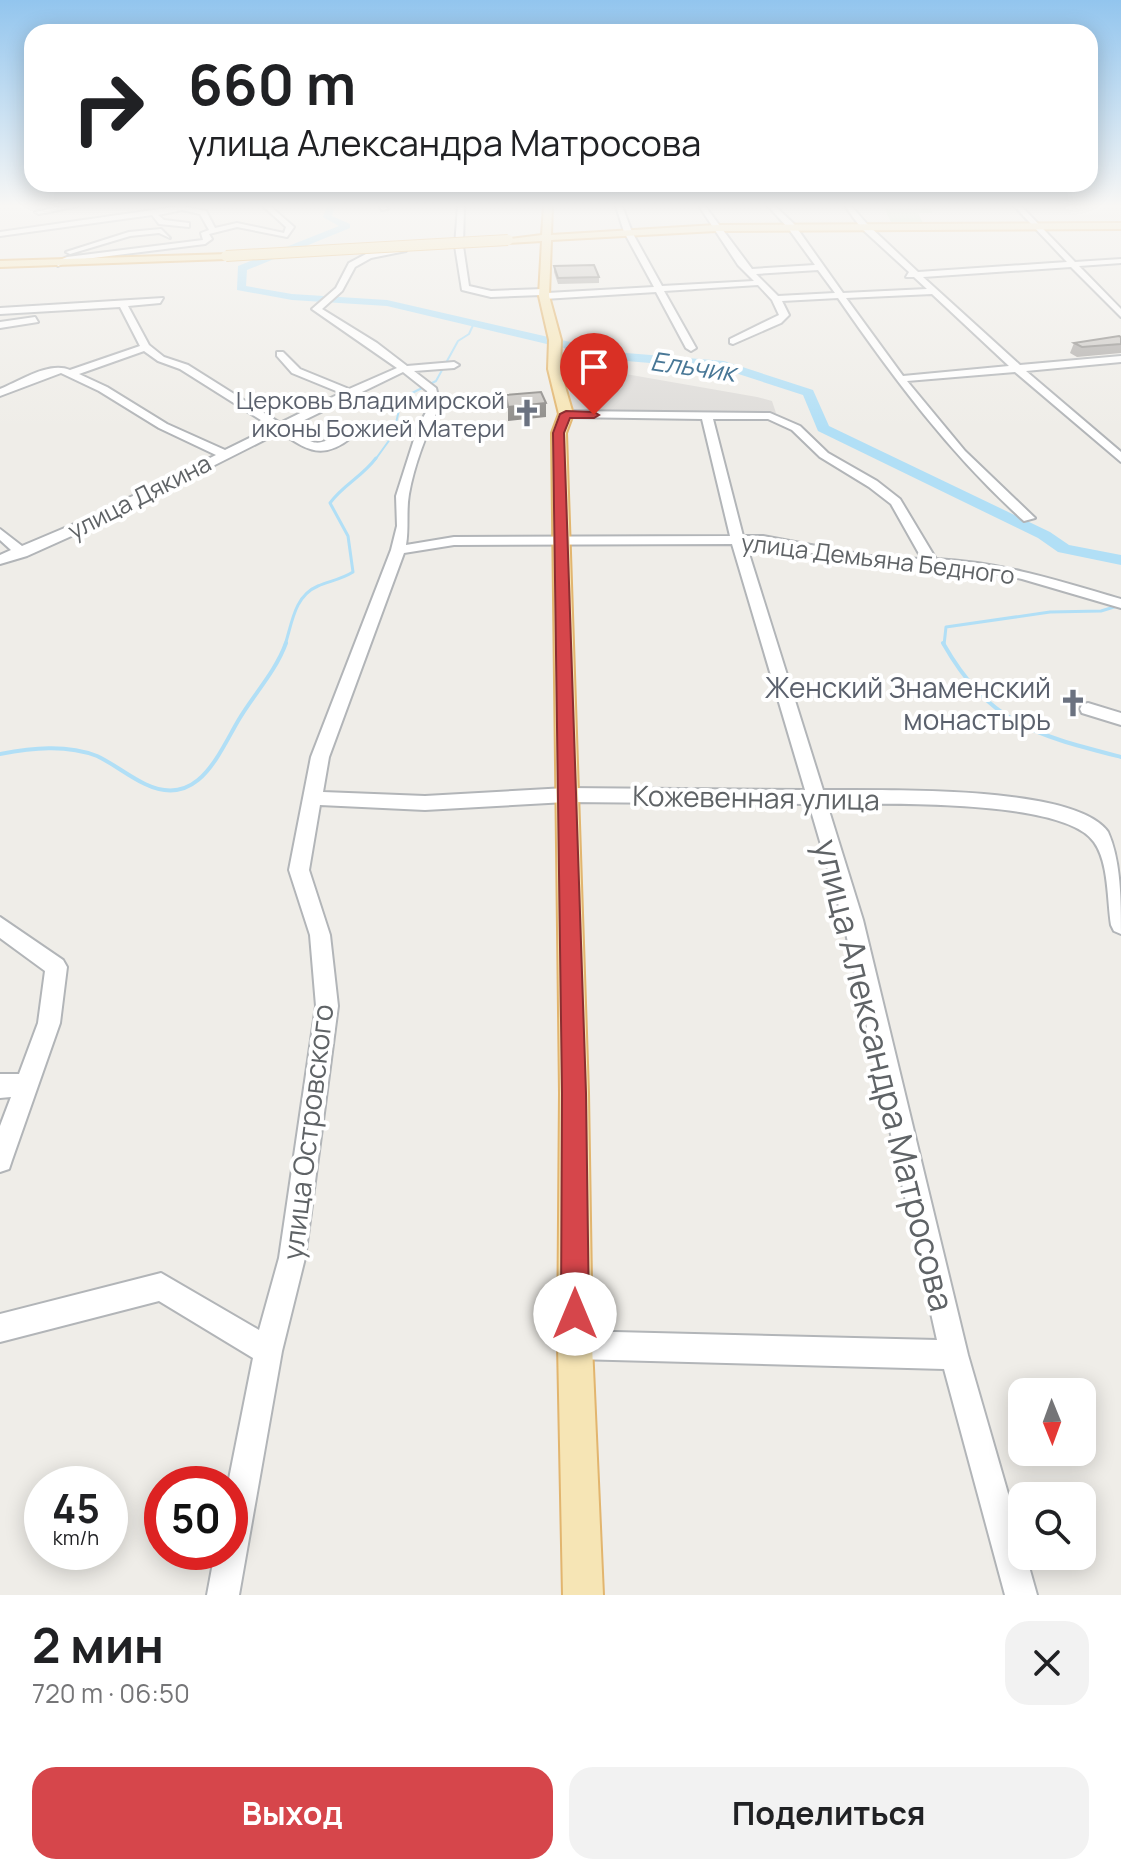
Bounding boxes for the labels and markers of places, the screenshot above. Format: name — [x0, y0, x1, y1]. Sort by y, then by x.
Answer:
pin — [560, 333, 628, 415]
place label: Церковь Владимирской иконы Божией Матери — [236, 383, 505, 444]
church icon: Церковь Владимирской иконы Божией Матери — [512, 398, 542, 428]
place label: Женский Знаменский монастырь — [765, 668, 1051, 738]
church icon: Женский Знаменский монастырь — [1058, 688, 1088, 718]

